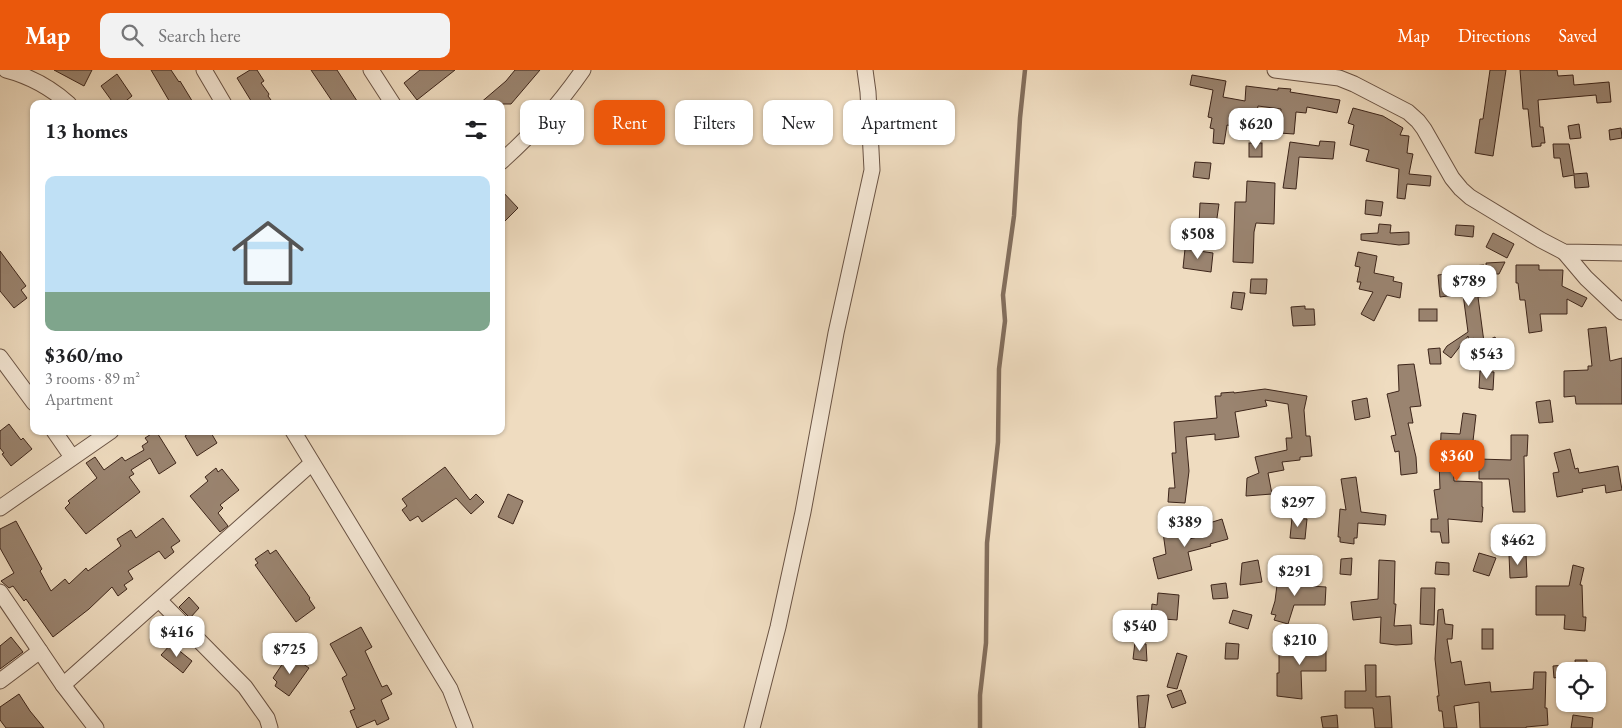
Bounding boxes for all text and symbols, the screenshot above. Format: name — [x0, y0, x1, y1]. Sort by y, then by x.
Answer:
search box — [100, 13, 450, 58]
text: Map — [25, 20, 70, 51]
icon: search — [118, 21, 146, 49]
text: Search here — [158, 23, 241, 48]
text: Map — [1398, 24, 1430, 47]
text: Directions — [1458, 24, 1530, 47]
text: Saved — [1558, 24, 1597, 47]
chip: Buy — [520, 100, 584, 145]
chip: Rent — [594, 100, 665, 145]
chip: Filters — [675, 100, 753, 145]
chip: New — [763, 100, 833, 145]
chip: Apartment — [843, 100, 955, 145]
pin: $620 — [1226, 108, 1286, 150]
text: $620 — [1240, 113, 1272, 134]
icon: filters — [462, 116, 490, 144]
text: 13 homes — [45, 117, 128, 144]
icon: home — [223, 208, 313, 298]
pin: $508 — [1168, 218, 1228, 260]
text: $508 — [1182, 223, 1214, 244]
pin: $789 — [1439, 264, 1499, 307]
text: $789 — [1453, 270, 1485, 291]
pin: $543 — [1457, 338, 1517, 380]
text: $360/mo — [45, 341, 123, 368]
text: $543 — [1471, 343, 1503, 364]
text: 3 rooms · 89 m² — [45, 368, 140, 389]
text: Apartment — [45, 389, 113, 410]
pin: $360 — [1427, 440, 1487, 482]
text: $360 — [1441, 445, 1473, 466]
pin: $297 — [1268, 486, 1328, 528]
text: $297 — [1282, 491, 1314, 512]
pin: $389 — [1155, 506, 1215, 548]
text: $389 — [1169, 511, 1201, 532]
pin: $462 — [1488, 524, 1548, 566]
text: $462 — [1502, 529, 1534, 550]
pin: $291 — [1265, 554, 1325, 597]
text: $291 — [1279, 560, 1311, 581]
pin: $540 — [1110, 610, 1170, 652]
text: $540 — [1124, 615, 1156, 636]
pin: $416 — [147, 616, 207, 658]
text: $416 — [161, 621, 193, 642]
pin: $210 — [1270, 624, 1330, 666]
text: $210 — [1284, 629, 1316, 650]
pin: $725 — [260, 632, 320, 675]
text: $725 — [274, 638, 306, 659]
map controls — [1556, 662, 1606, 712]
button: locate — [1556, 662, 1606, 712]

